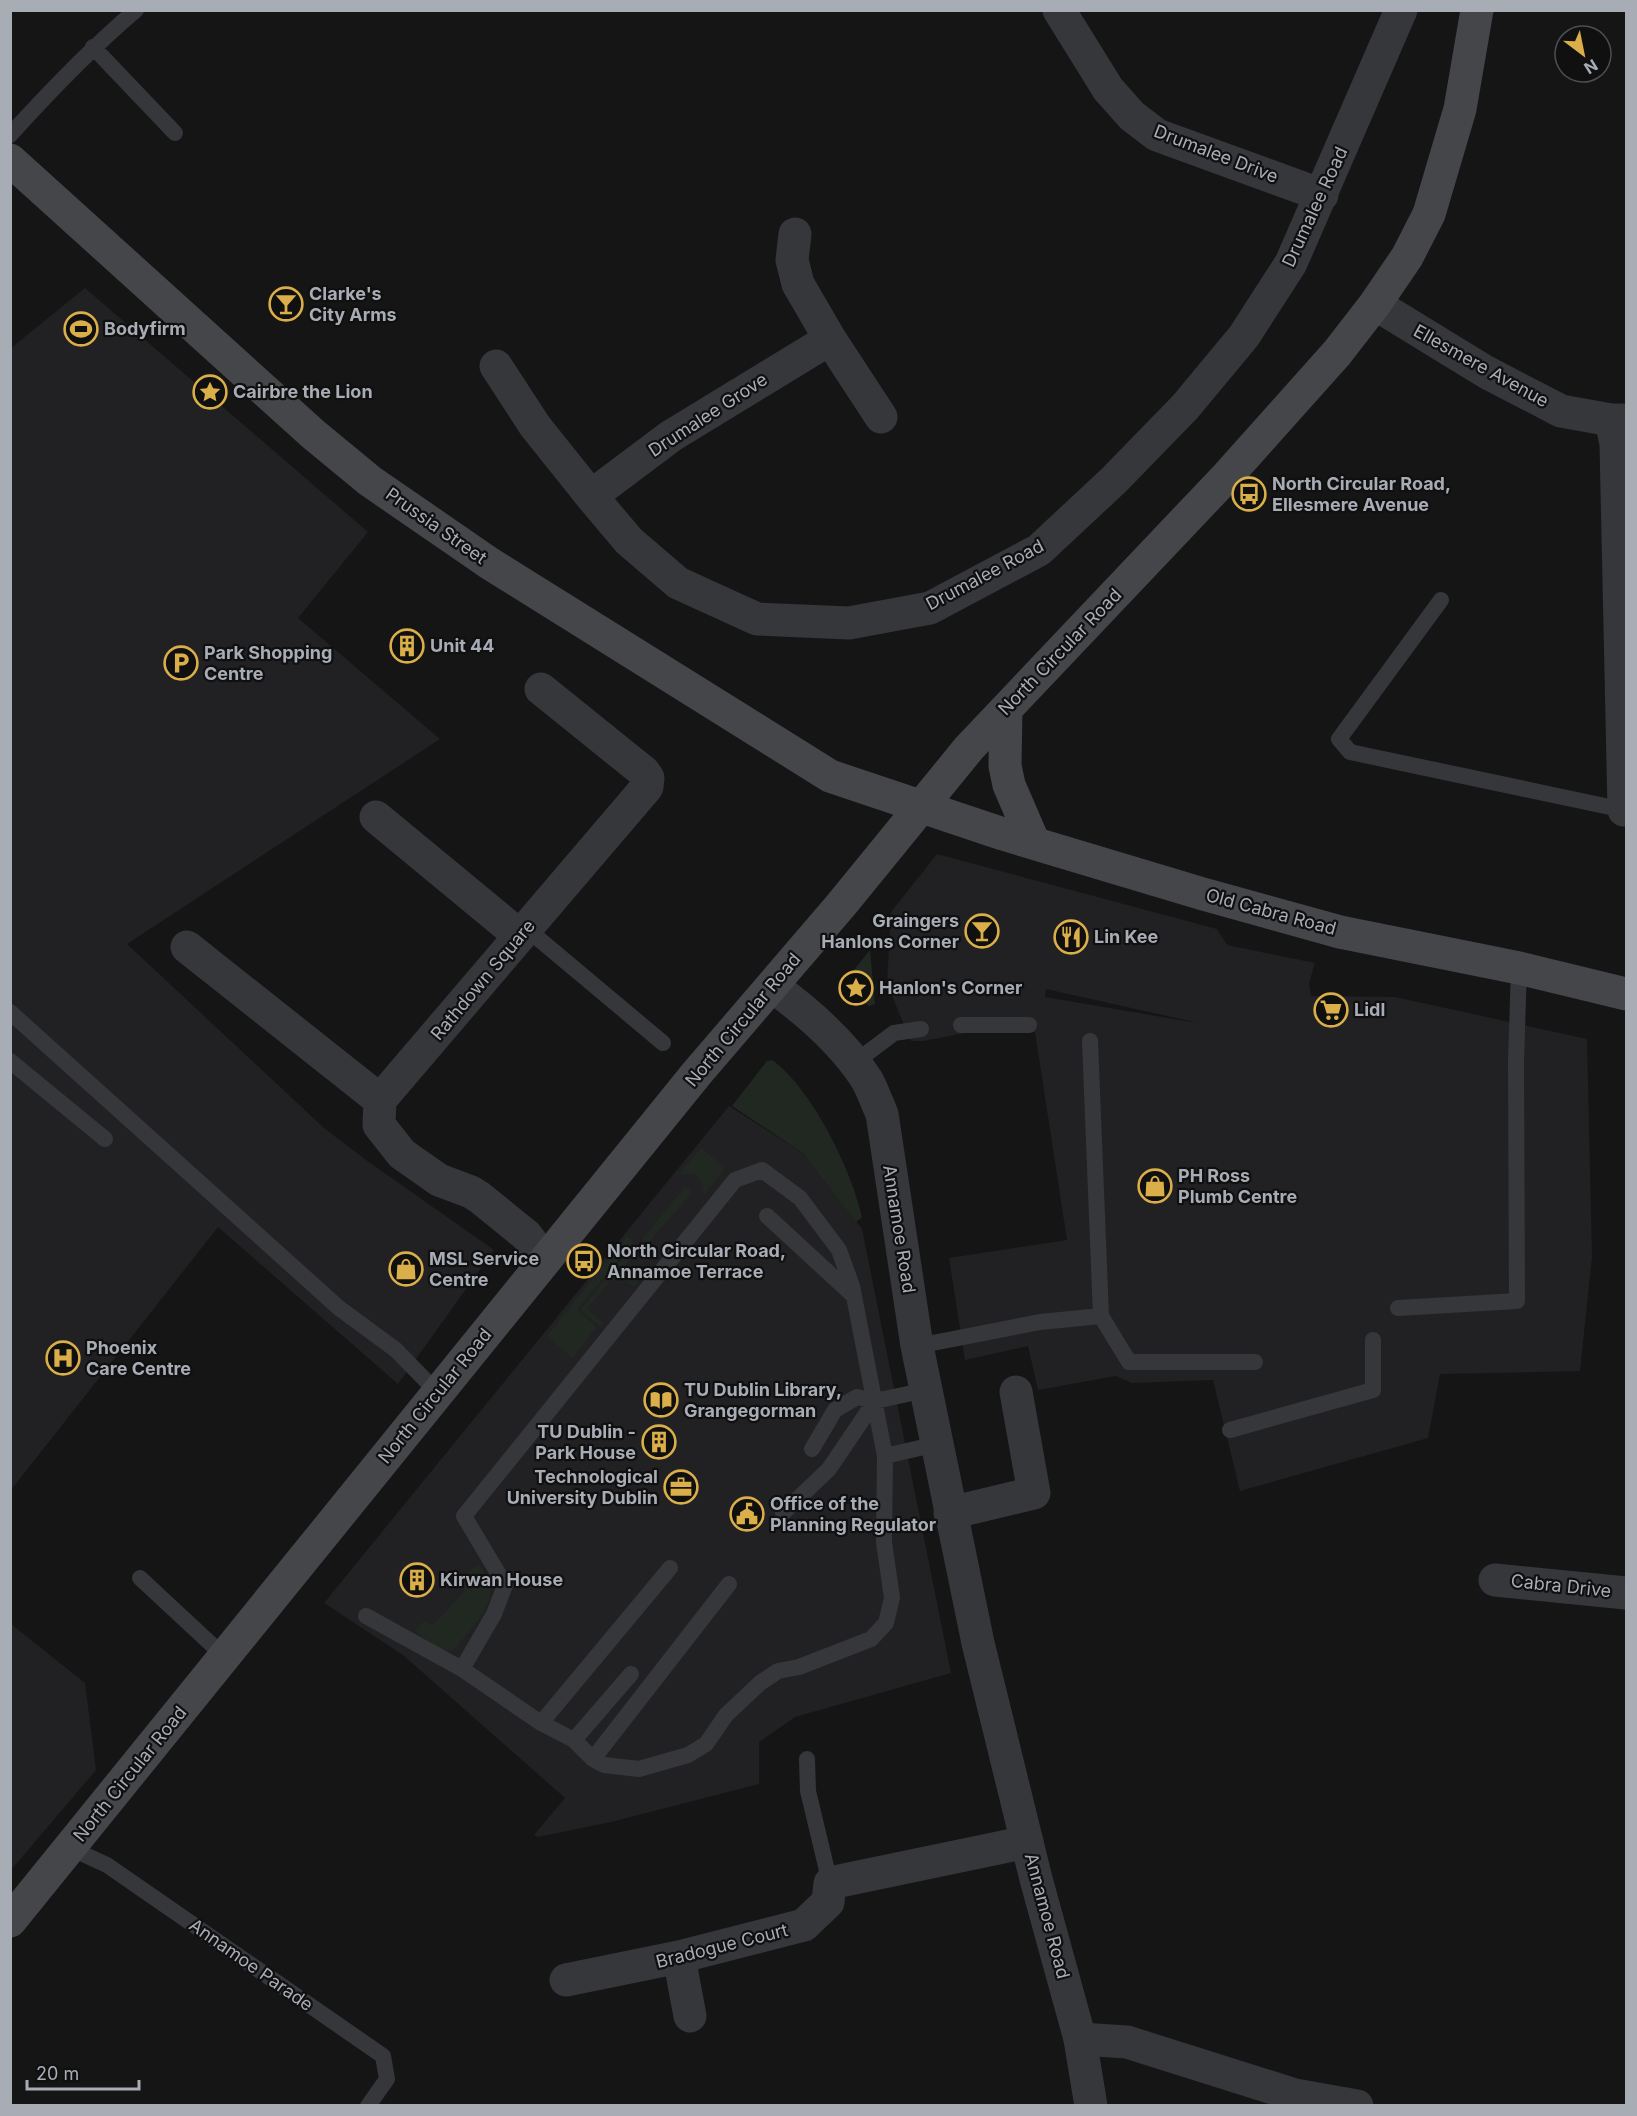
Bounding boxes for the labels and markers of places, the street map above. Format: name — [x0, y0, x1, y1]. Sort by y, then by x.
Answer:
place label: Clarke's City Arms — [309, 283, 397, 325]
bar icon: Clarke's City Arms — [268, 286, 304, 322]
sports icon: Bodyfirm — [63, 311, 99, 347]
place label: Bodyfirm — [104, 318, 186, 339]
place icon: Cairbre the Lion — [192, 374, 228, 410]
place label: Cairbre the Lion — [233, 381, 373, 402]
place label: North Circular Road, Ellesmere Avenue — [1272, 473, 1451, 515]
bus stop icon: North Circular Road, Ellesmere Avenue — [1231, 476, 1267, 512]
building icon: Unit 44 — [389, 628, 425, 664]
place label: Unit 44 — [430, 635, 494, 656]
place label: Park Shopping Centre — [204, 642, 332, 684]
parking icon: Park Shopping Centre — [163, 645, 199, 681]
place label: Graingers Hanlons Corner — [821, 910, 959, 952]
bar icon: Graingers Hanlons Corner — [964, 913, 1000, 949]
restaurant icon: Lin Kee — [1053, 919, 1089, 955]
place label: Lin Kee — [1094, 926, 1158, 947]
place icon: Hanlon's Corner — [838, 970, 874, 1006]
place label: Hanlon's Corner — [879, 977, 1022, 998]
supermarket icon: Lidl — [1313, 992, 1349, 1028]
place label: Lidl — [1354, 999, 1385, 1020]
place label: PH Ross Plumb Centre — [1178, 1165, 1298, 1207]
shop icon: PH Ross Plumb Centre — [1137, 1168, 1173, 1204]
place label: North Circular Road, Annamoe Terrace — [607, 1240, 786, 1282]
bus stop icon: North Circular Road, Annamoe Terrace — [566, 1243, 602, 1279]
place label: MSL Service Centre — [429, 1248, 539, 1290]
shop icon: MSL Service Centre — [388, 1251, 424, 1287]
place label: Phoenix Care Centre — [86, 1337, 191, 1379]
hospital icon: Phoenix Care Centre — [45, 1340, 81, 1376]
place label: TU Dublin Library, Grangegorman — [684, 1379, 842, 1421]
library icon: TU Dublin Library, Grangegorman — [643, 1382, 679, 1418]
place label: TU Dublin - Park House — [535, 1421, 636, 1463]
building icon: TU Dublin - Park House — [641, 1424, 677, 1460]
place label: Technological University Dublin — [507, 1466, 658, 1508]
office icon: Technological University Dublin — [663, 1469, 699, 1505]
place label: Office of the Planning Regulator — [770, 1493, 936, 1535]
public building icon: Office of the Planning Regulator — [729, 1496, 765, 1532]
building icon: Kirwan House — [399, 1562, 435, 1598]
place label: Kirwan House — [440, 1569, 563, 1590]

